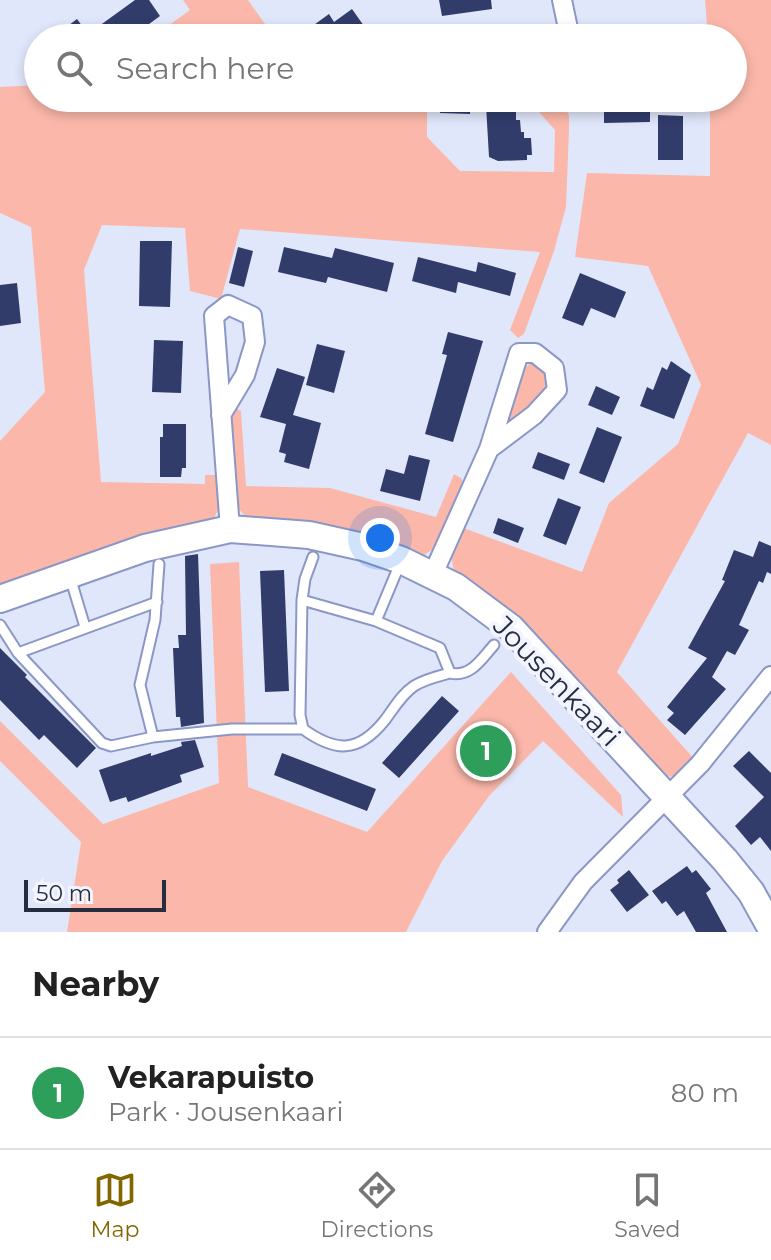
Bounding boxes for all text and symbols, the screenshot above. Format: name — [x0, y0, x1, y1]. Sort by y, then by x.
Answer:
search box — [24, 24, 747, 112]
icon: search — [52, 46, 96, 90]
text: Search here — [116, 50, 294, 87]
your location — [360, 518, 400, 558]
street label: Jousenkaari — [486, 608, 628, 753]
pin: 1 — [460, 721, 512, 781]
scale bar — [24, 876, 166, 912]
text: 50 m — [36, 880, 92, 907]
text: Nearby — [32, 963, 159, 1005]
text: Vekarapuisto — [108, 1059, 314, 1096]
text: 1 — [53, 1077, 63, 1109]
text: 80 m — [671, 1077, 739, 1109]
text: Park · Jousenkaari — [108, 1096, 344, 1128]
tab: Map — [91, 1168, 139, 1243]
tab: Directions — [321, 1168, 433, 1243]
tab: Saved — [614, 1168, 680, 1243]

